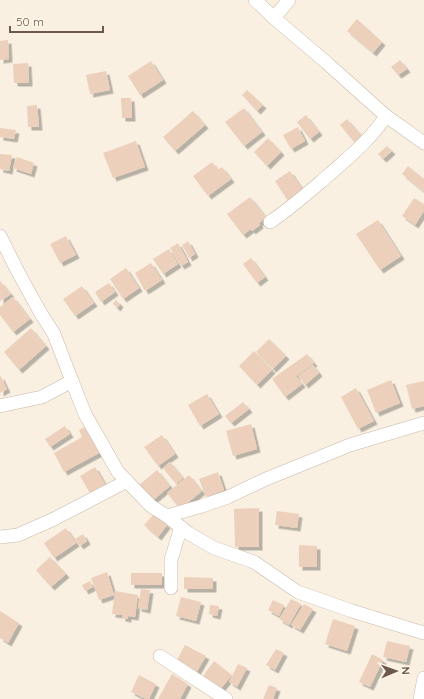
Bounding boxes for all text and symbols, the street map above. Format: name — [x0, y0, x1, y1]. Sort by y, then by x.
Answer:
scale bar — [10, 8, 103, 34]
text: 50 m — [16, 14, 44, 29]
north arrow — [376, 651, 416, 691]
text: N — [399, 666, 413, 675]

